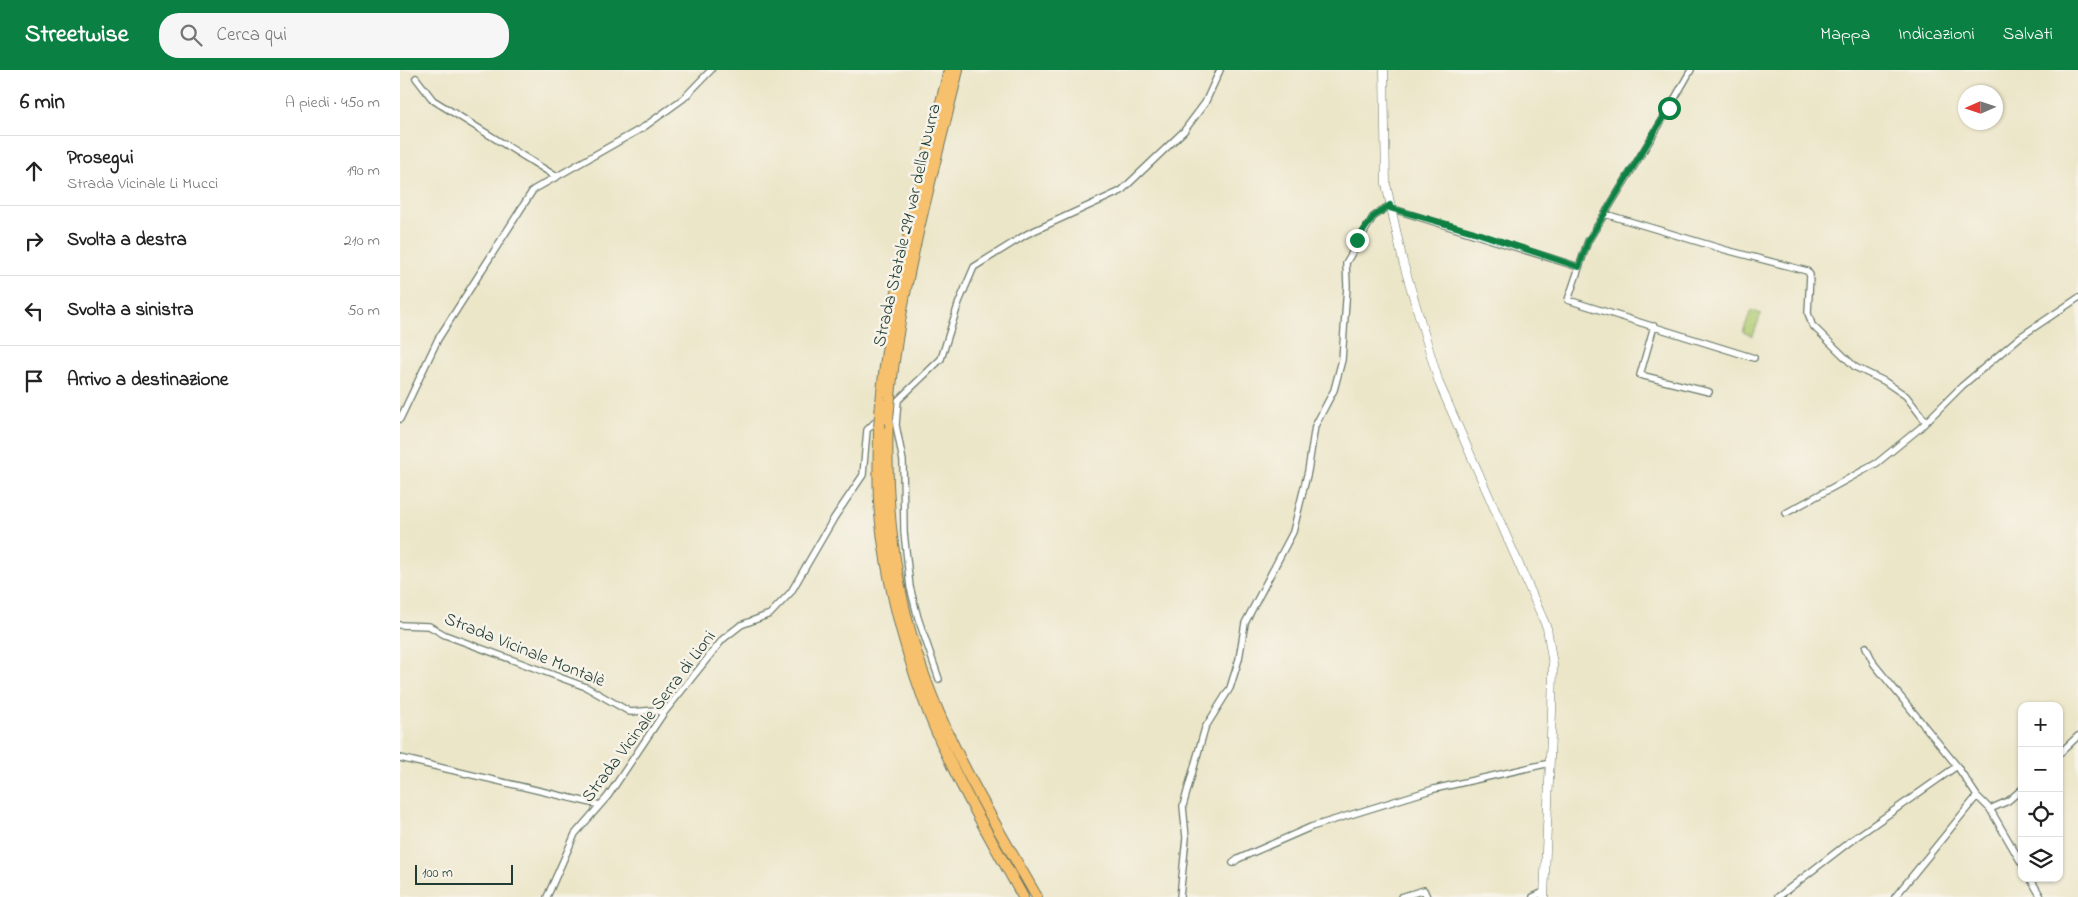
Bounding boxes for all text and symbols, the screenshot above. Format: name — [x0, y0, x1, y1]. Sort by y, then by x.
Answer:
search box — [159, 13, 509, 58]
text: Streetwise — [25, 18, 129, 53]
icon: search — [177, 21, 205, 49]
text: Cerca qui — [217, 22, 287, 49]
text: Mappa — [1820, 22, 1870, 48]
text: Indicazioni — [1898, 22, 1975, 48]
text: Salvati — [2003, 22, 2053, 48]
north arrow — [1958, 85, 2003, 130]
text: 6 min — [20, 88, 65, 118]
text: A piedi · 450 m — [285, 91, 380, 115]
route start — [1658, 97, 1681, 120]
street label: Strada Statale 291 var della Nurra — [867, 101, 949, 350]
text: Prosegui — [67, 145, 134, 172]
icon: ahead — [20, 157, 48, 185]
text: 190 m — [347, 159, 380, 183]
text: Strada Vicinale Li Mucci — [67, 172, 218, 196]
icon: right — [20, 227, 48, 255]
text: Svolta a destra — [67, 227, 187, 254]
text: 210 m — [344, 229, 380, 253]
route end — [1346, 229, 1369, 252]
icon: left — [20, 297, 48, 325]
text: Svolta a sinistra — [67, 297, 194, 324]
text: 50 m — [348, 299, 380, 323]
icon: arrive — [20, 367, 48, 395]
text: Arrivo a destinazione — [67, 367, 228, 394]
street label: Strada Vicinale Montalè — [440, 607, 609, 695]
street label: Strada Vicinale Serra di Lioni — [576, 626, 723, 809]
map controls — [2018, 702, 2063, 882]
button: + — [2018, 702, 2063, 747]
button: − — [2018, 747, 2063, 792]
button: locate — [2018, 792, 2063, 837]
button: layers — [2018, 837, 2063, 882]
scale bar — [415, 862, 512, 885]
text: 100 m — [422, 863, 453, 884]

